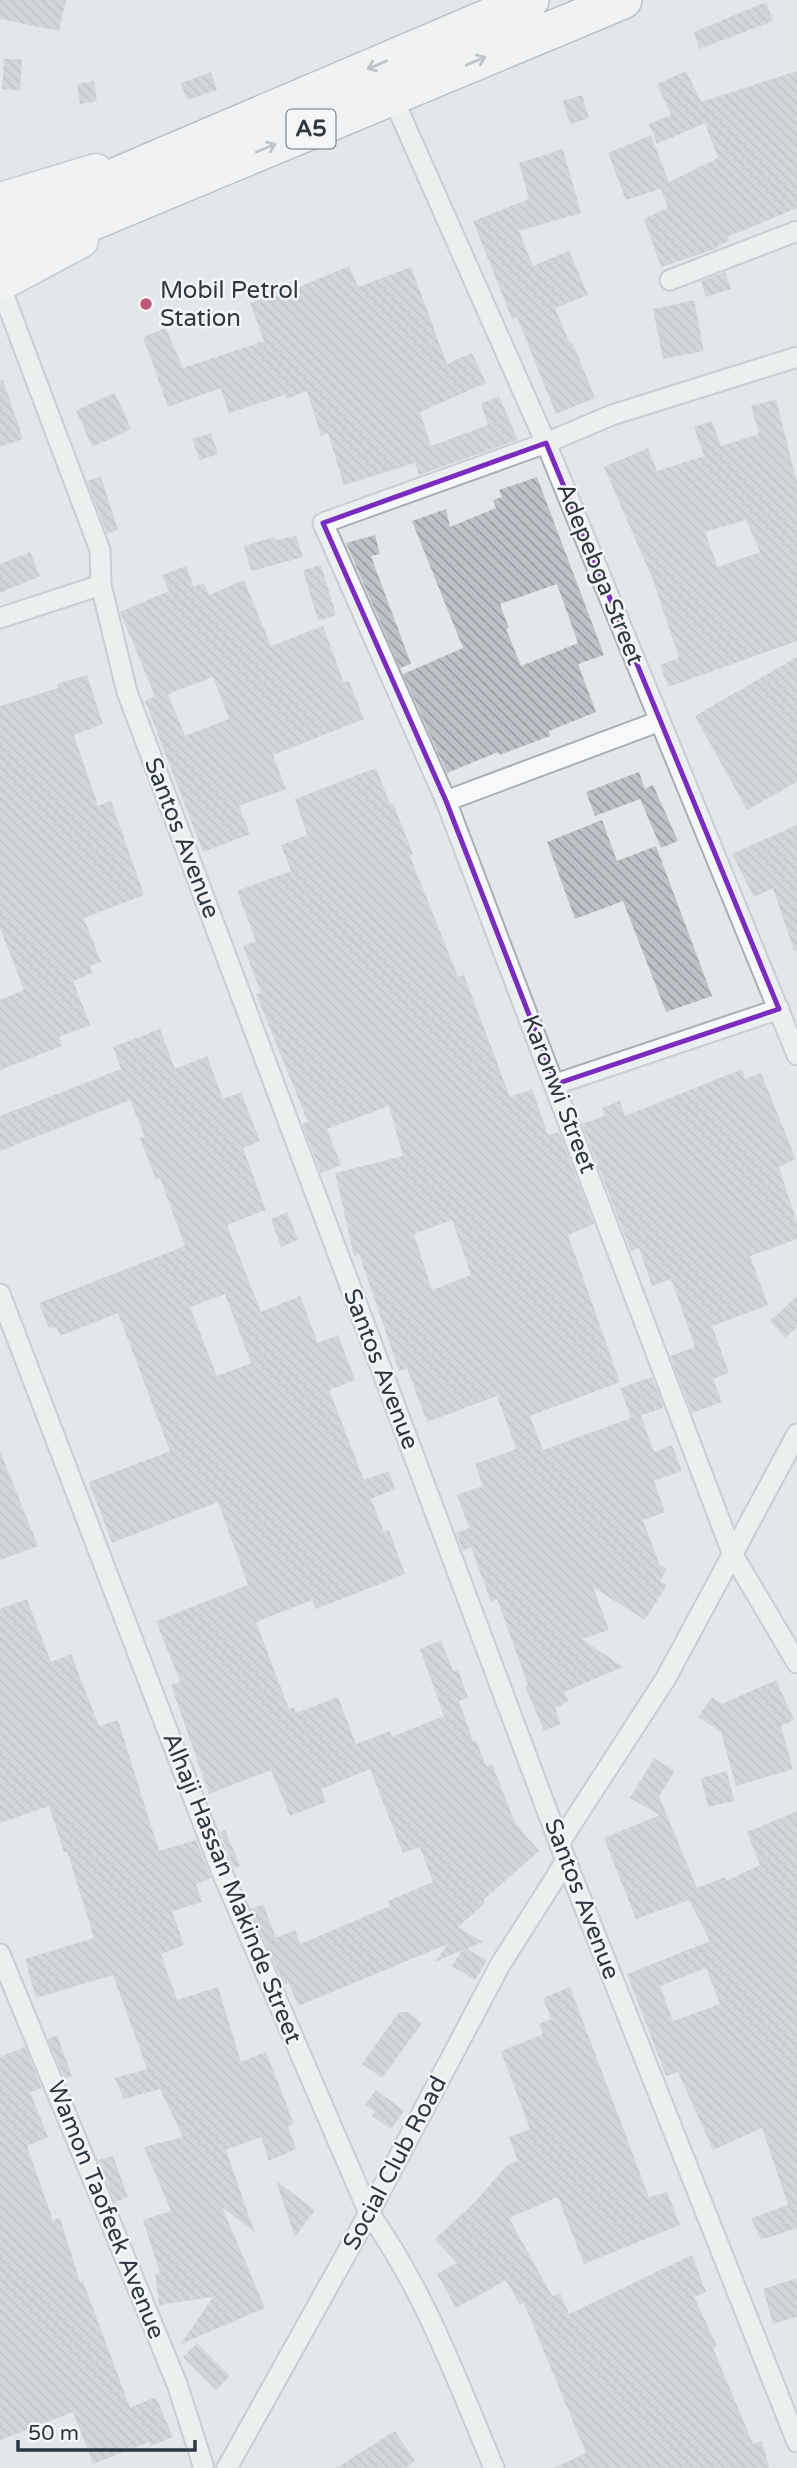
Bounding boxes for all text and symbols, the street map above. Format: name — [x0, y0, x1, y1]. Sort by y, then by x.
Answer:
one-way arrow — [465, 54, 487, 67]
one-way arrow — [367, 59, 388, 72]
road number: A5 — [286, 110, 336, 148]
one-way arrow — [255, 140, 276, 153]
place label: Mobil Petrol Station — [160, 276, 299, 333]
marker: Mobil Petrol Station — [138, 296, 154, 312]
street label: Adepebga Street — [550, 479, 650, 669]
street label: Santos Avenue — [138, 754, 226, 922]
street label: Karonwi Street — [516, 1011, 602, 1177]
street label: Santos Avenue — [337, 1285, 425, 1453]
street label: Alhaji Hassan Makinde Street — [156, 1728, 308, 2048]
street label: Santos Avenue — [538, 1815, 626, 1983]
street label: Social Club Road — [337, 2071, 453, 2255]
street label: Wamon Taofeek Avenue — [41, 2077, 171, 2343]
scale bar — [18, 2408, 194, 2452]
text: 50 m — [28, 2421, 79, 2446]

